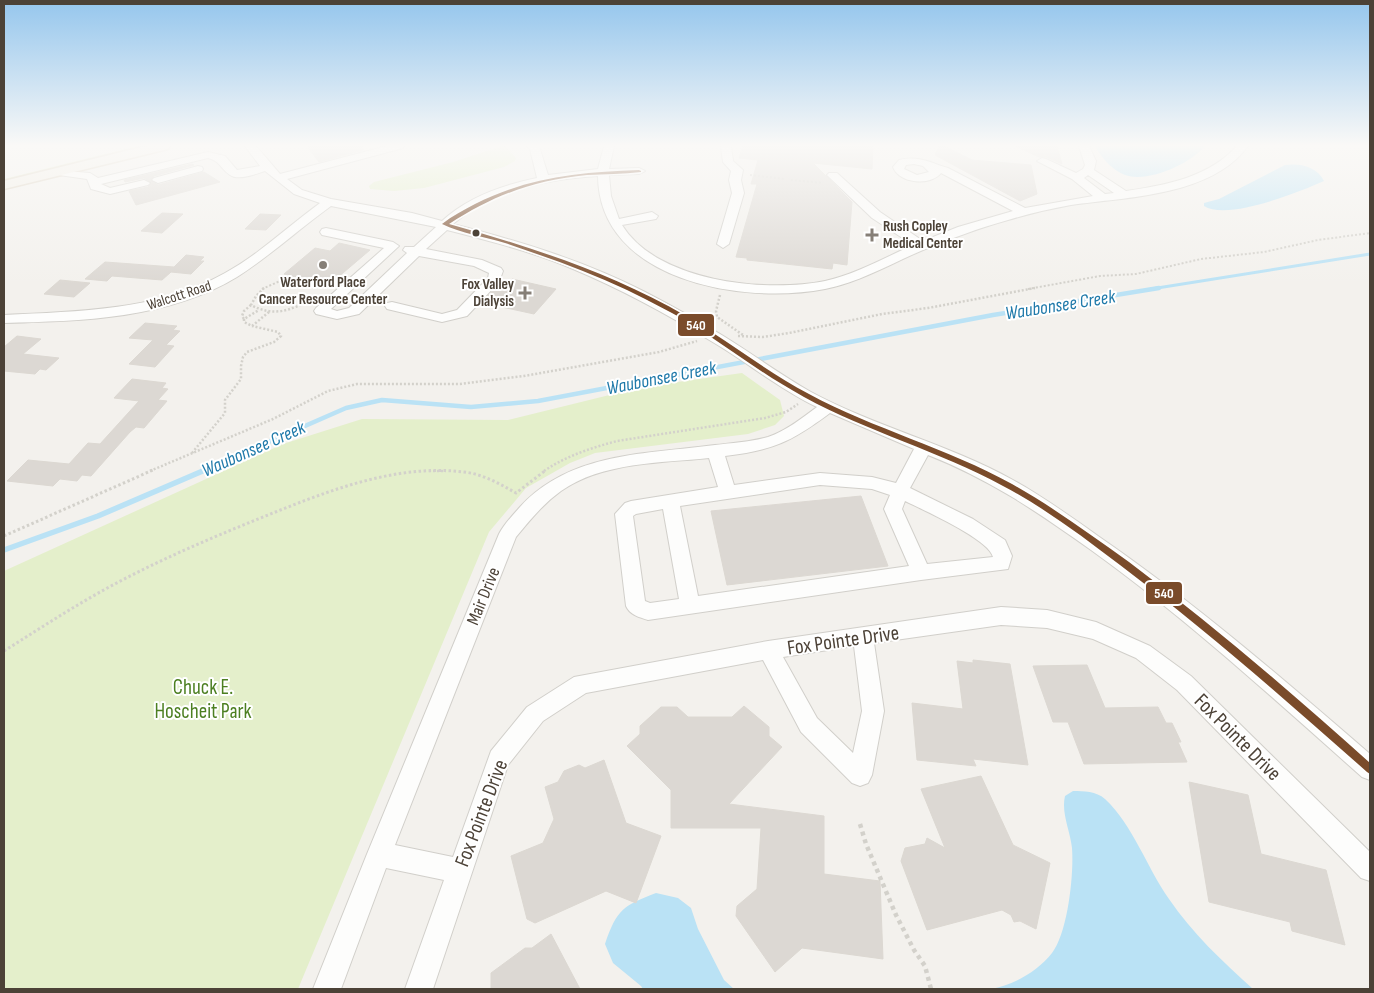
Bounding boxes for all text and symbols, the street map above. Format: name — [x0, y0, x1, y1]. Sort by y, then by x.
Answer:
place label: Rush Copley Medical Center — [883, 217, 963, 253]
unlabelled marker — [471, 228, 481, 238]
marker: Rush Copley Medical Center — [865, 228, 879, 242]
marker: Waterford Place Cancer Resource Center — [317, 259, 329, 271]
place label: Waterford Place Cancer Resource Center — [259, 273, 388, 309]
place label: Fox Valley Dialysis — [462, 275, 515, 311]
street label: Walcott Road — [145, 276, 214, 315]
water label: Waubonsee Creek — [1004, 285, 1118, 326]
marker: Fox Valley Dialysis — [518, 286, 532, 300]
line badge: 540 — [677, 313, 715, 337]
text: 540 — [686, 317, 706, 334]
water label: Waubonsee Creek — [605, 356, 719, 400]
water label: Waubonsee Creek — [198, 416, 310, 482]
street label: Mair Drive — [462, 564, 505, 628]
line badge: 540 — [1145, 581, 1183, 605]
text: 540 — [1154, 585, 1174, 602]
street label: Fox Pointe Drive — [786, 620, 901, 661]
park label: Chuck E. Hoscheit Park — [154, 675, 252, 724]
street label: Fox Pointe Drive — [1189, 689, 1286, 786]
street label: Fox Pointe Drive — [450, 756, 513, 870]

